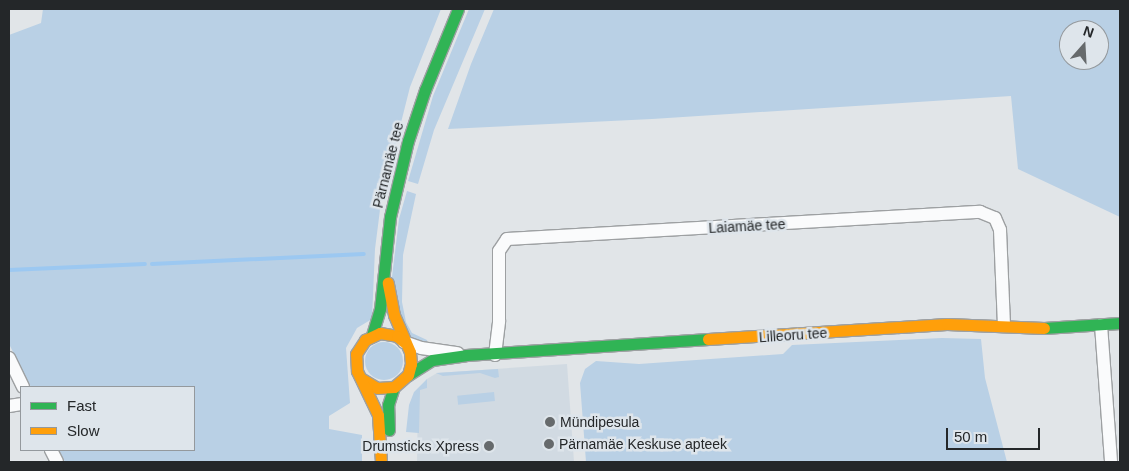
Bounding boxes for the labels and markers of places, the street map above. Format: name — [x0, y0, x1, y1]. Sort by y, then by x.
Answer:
place label: Mündipesula — [560, 414, 639, 430]
marker: Mündipesula — [544, 416, 556, 428]
place label: Pärnamäe Keskuse apteek — [559, 436, 727, 452]
place label: Drumsticks Xpress — [362, 438, 479, 454]
marker: Pärnamäe Keskuse apteek — [543, 438, 555, 450]
marker: Drumsticks Xpress — [483, 440, 495, 452]

